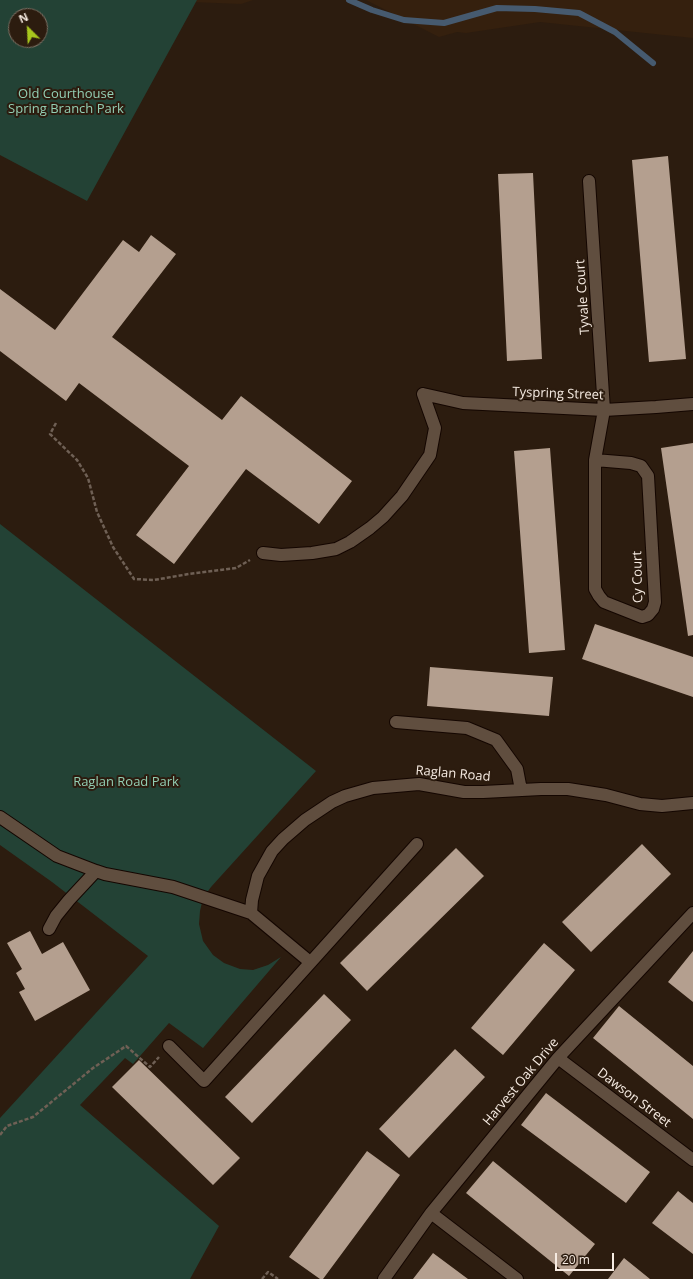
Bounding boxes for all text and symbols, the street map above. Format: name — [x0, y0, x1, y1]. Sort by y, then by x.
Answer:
north arrow — [8, 8, 48, 48]
text: N — [16, 9, 30, 26]
park label: Old Courthouse Spring Branch Park — [8, 86, 124, 117]
street label: Tyvale Court — [573, 259, 593, 335]
street label: Tyspring Street — [512, 385, 604, 403]
street label: Cy Court — [630, 551, 646, 603]
street label: Raglan Road — [415, 763, 491, 785]
park label: Raglan Road Park — [73, 774, 179, 790]
street label: Harvest Oak Drive — [480, 1035, 562, 1129]
street label: Dawson Street — [594, 1065, 674, 1131]
scale bar — [557, 1245, 616, 1271]
text: 20 m — [562, 1251, 590, 1268]

